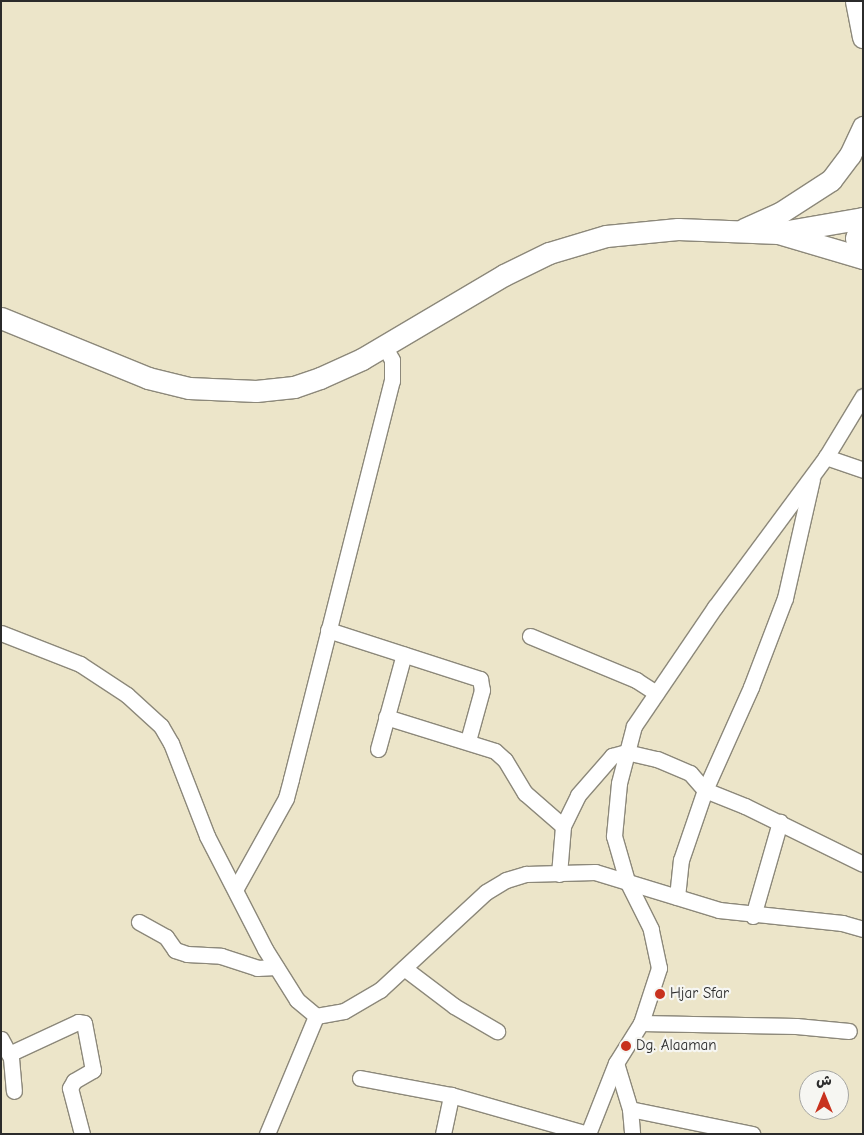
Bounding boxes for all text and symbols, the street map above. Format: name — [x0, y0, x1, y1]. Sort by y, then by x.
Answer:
place label: Hjar Sfar — [670, 985, 729, 1003]
marker: Hjar Sfar — [654, 988, 666, 1000]
place label: Dg. Alaaman — [636, 1037, 717, 1055]
marker: Dg. Alaaman — [620, 1040, 632, 1052]
north arrow — [799, 1070, 849, 1120]
text: ش — [816, 1072, 832, 1089]

